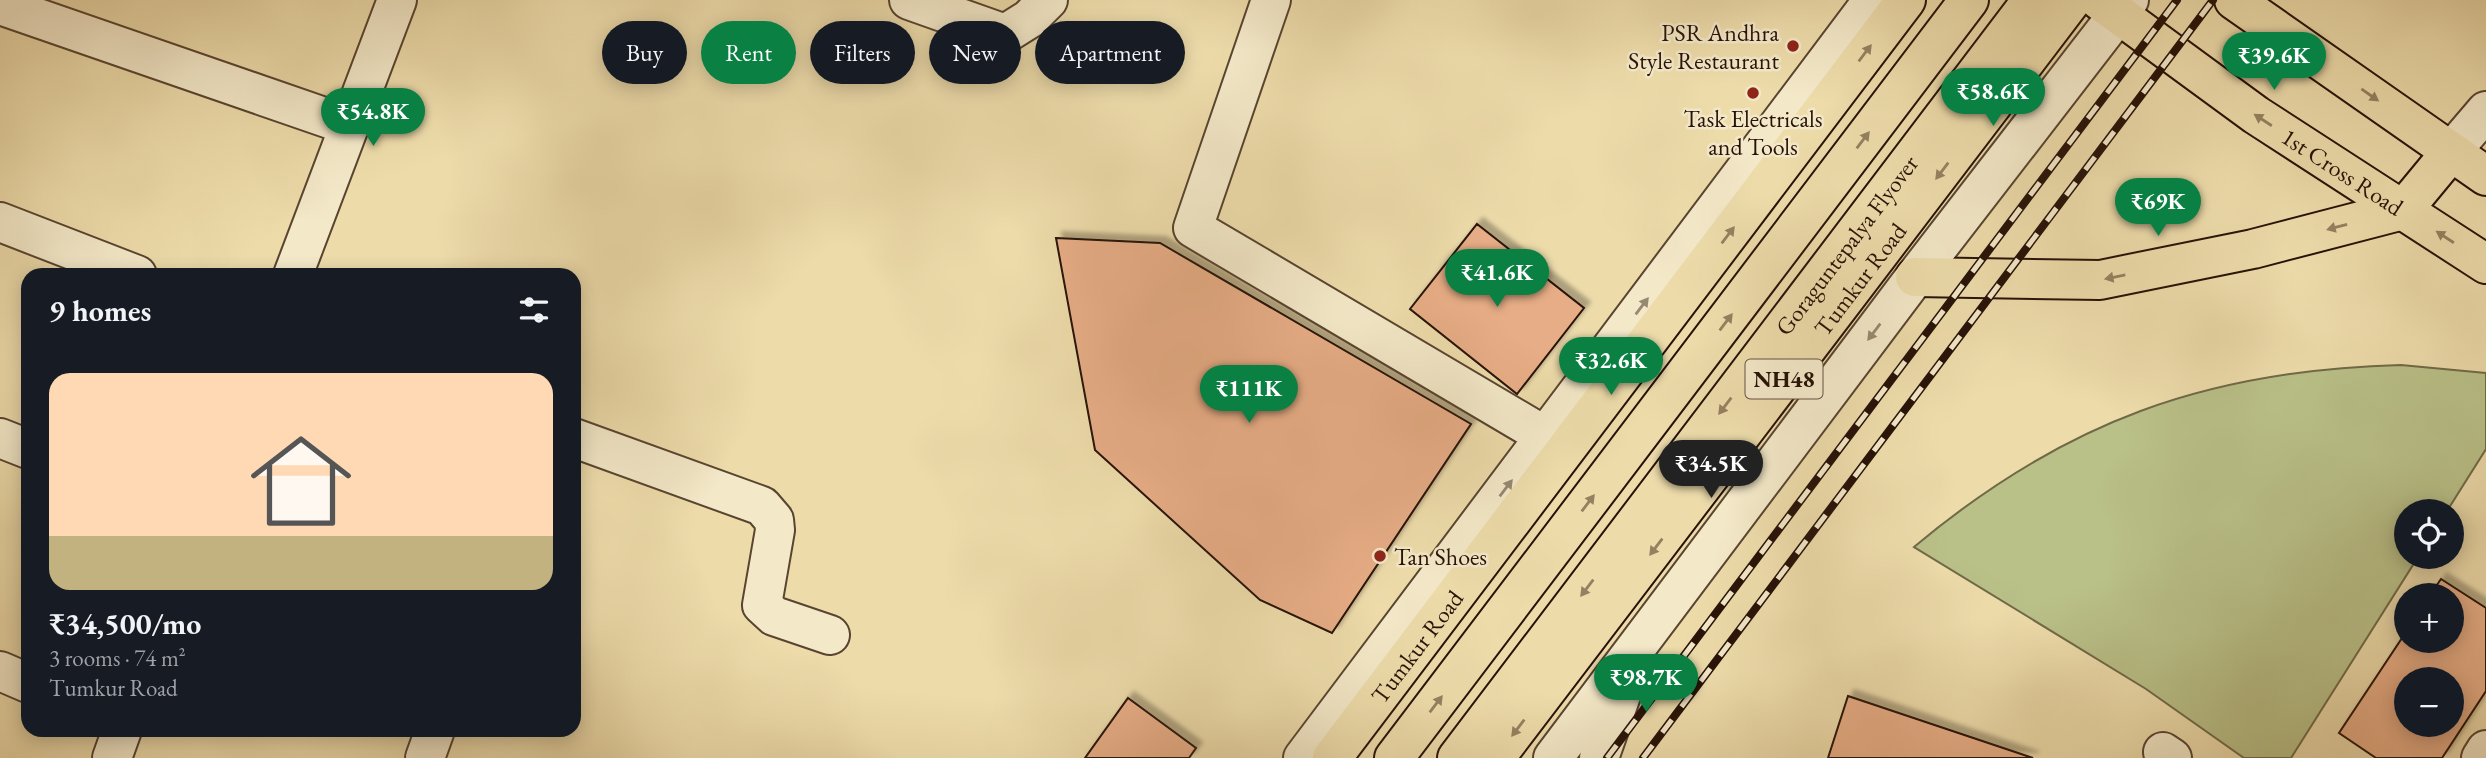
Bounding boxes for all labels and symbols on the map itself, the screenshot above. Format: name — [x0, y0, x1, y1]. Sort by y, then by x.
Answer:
place label: PSR Andhra Style Restaurant — [1628, 17, 1779, 76]
pin: ₹39.6K — [2217, 32, 2331, 92]
marker: PSR Andhra Style Restaurant — [1785, 38, 1801, 54]
one-way arrow — [1858, 45, 1873, 63]
pin: ₹58.6K — [1936, 68, 2050, 128]
marker: Task Electricals and Tools — [1745, 85, 1761, 101]
pin: ₹54.8K — [316, 88, 430, 148]
one-way arrow — [2361, 88, 2379, 102]
place label: Task Electricals and Tools — [1683, 103, 1823, 162]
one-way arrow — [2254, 113, 2272, 127]
street label: 1st Cross Road — [2276, 120, 2410, 223]
one-way arrow — [1856, 131, 1870, 150]
street label: Goraguntepalya Flyover — [1768, 149, 1925, 341]
one-way arrow — [1935, 162, 1949, 181]
pin: ₹69K — [2117, 178, 2199, 238]
street label: Tumkur Road — [1807, 215, 1913, 342]
one-way arrow — [2326, 222, 2348, 233]
one-way arrow — [1721, 226, 1735, 244]
one-way arrow — [2435, 231, 2454, 244]
pin: ₹41.6K — [1440, 250, 1554, 309]
one-way arrow — [2104, 272, 2126, 283]
one-way arrow — [1635, 297, 1649, 315]
one-way arrow — [1718, 313, 1732, 331]
one-way arrow — [1868, 323, 1882, 341]
pin: ₹32.6K — [1554, 338, 1668, 397]
road number: NH48 — [1746, 360, 1823, 398]
pin: ₹111K — [1200, 366, 1298, 425]
one-way arrow — [1717, 397, 1732, 415]
pin: ₹34.5K — [1654, 440, 1768, 500]
one-way arrow — [1498, 479, 1512, 497]
one-way arrow — [1581, 494, 1595, 512]
one-way arrow — [1648, 538, 1663, 556]
place label: Tan Shoes — [1394, 541, 1487, 572]
marker: Tan Shoes — [1372, 548, 1388, 564]
one-way arrow — [1581, 579, 1595, 597]
street label: Tumkur Road — [1364, 583, 1470, 709]
pin: ₹98.7K — [1589, 654, 1703, 714]
one-way arrow — [1428, 695, 1443, 713]
one-way arrow — [1511, 719, 1525, 738]

